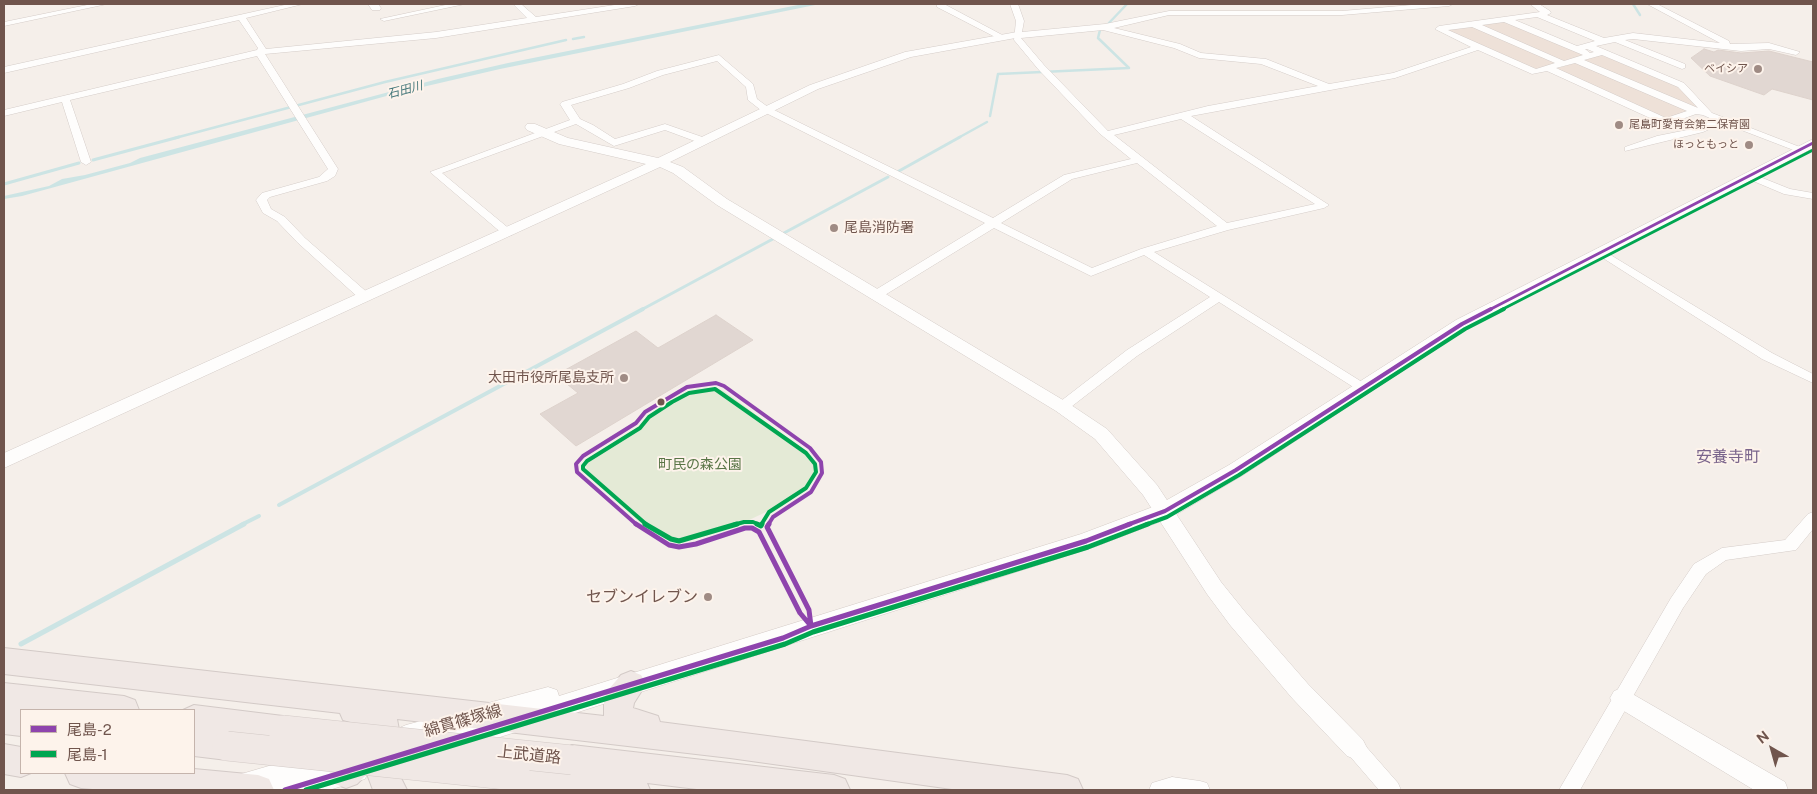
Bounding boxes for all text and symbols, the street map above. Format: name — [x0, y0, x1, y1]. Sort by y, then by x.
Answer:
place label: ベイシア — [1704, 62, 1748, 76]
marker: ベイシア — [1752, 63, 1764, 75]
water label: 石田川 — [386, 78, 424, 102]
place label: 尾島町愛育会第二保育園 — [1629, 118, 1750, 132]
marker: 尾島町愛育会第二保育園 — [1613, 119, 1625, 131]
place label: ほっともっと — [1673, 138, 1739, 152]
marker: ほっともっと — [1743, 139, 1755, 151]
place label: 尾島消防署 — [844, 220, 914, 236]
marker: 尾島消防署 — [828, 222, 840, 234]
place label: 太田市役所尾島支所 — [488, 370, 614, 386]
marker: 太田市役所尾島支所 — [618, 372, 630, 384]
unlabelled marker — [656, 397, 666, 407]
district label: 安養寺町 — [1696, 447, 1760, 467]
park label: 町民の森公園 — [658, 457, 742, 473]
place label: セブンイレブン — [586, 587, 698, 607]
marker: セブンイレブン — [702, 591, 714, 603]
street label: 綿貫篠塚線 — [422, 701, 504, 741]
legend — [20, 709, 195, 774]
text: 尾島-2 — [67, 721, 112, 738]
north arrow — [1747, 724, 1797, 774]
text: N — [1754, 728, 1772, 747]
street label: 上武道路 — [496, 742, 562, 768]
text: 尾島-1 — [67, 746, 108, 763]

